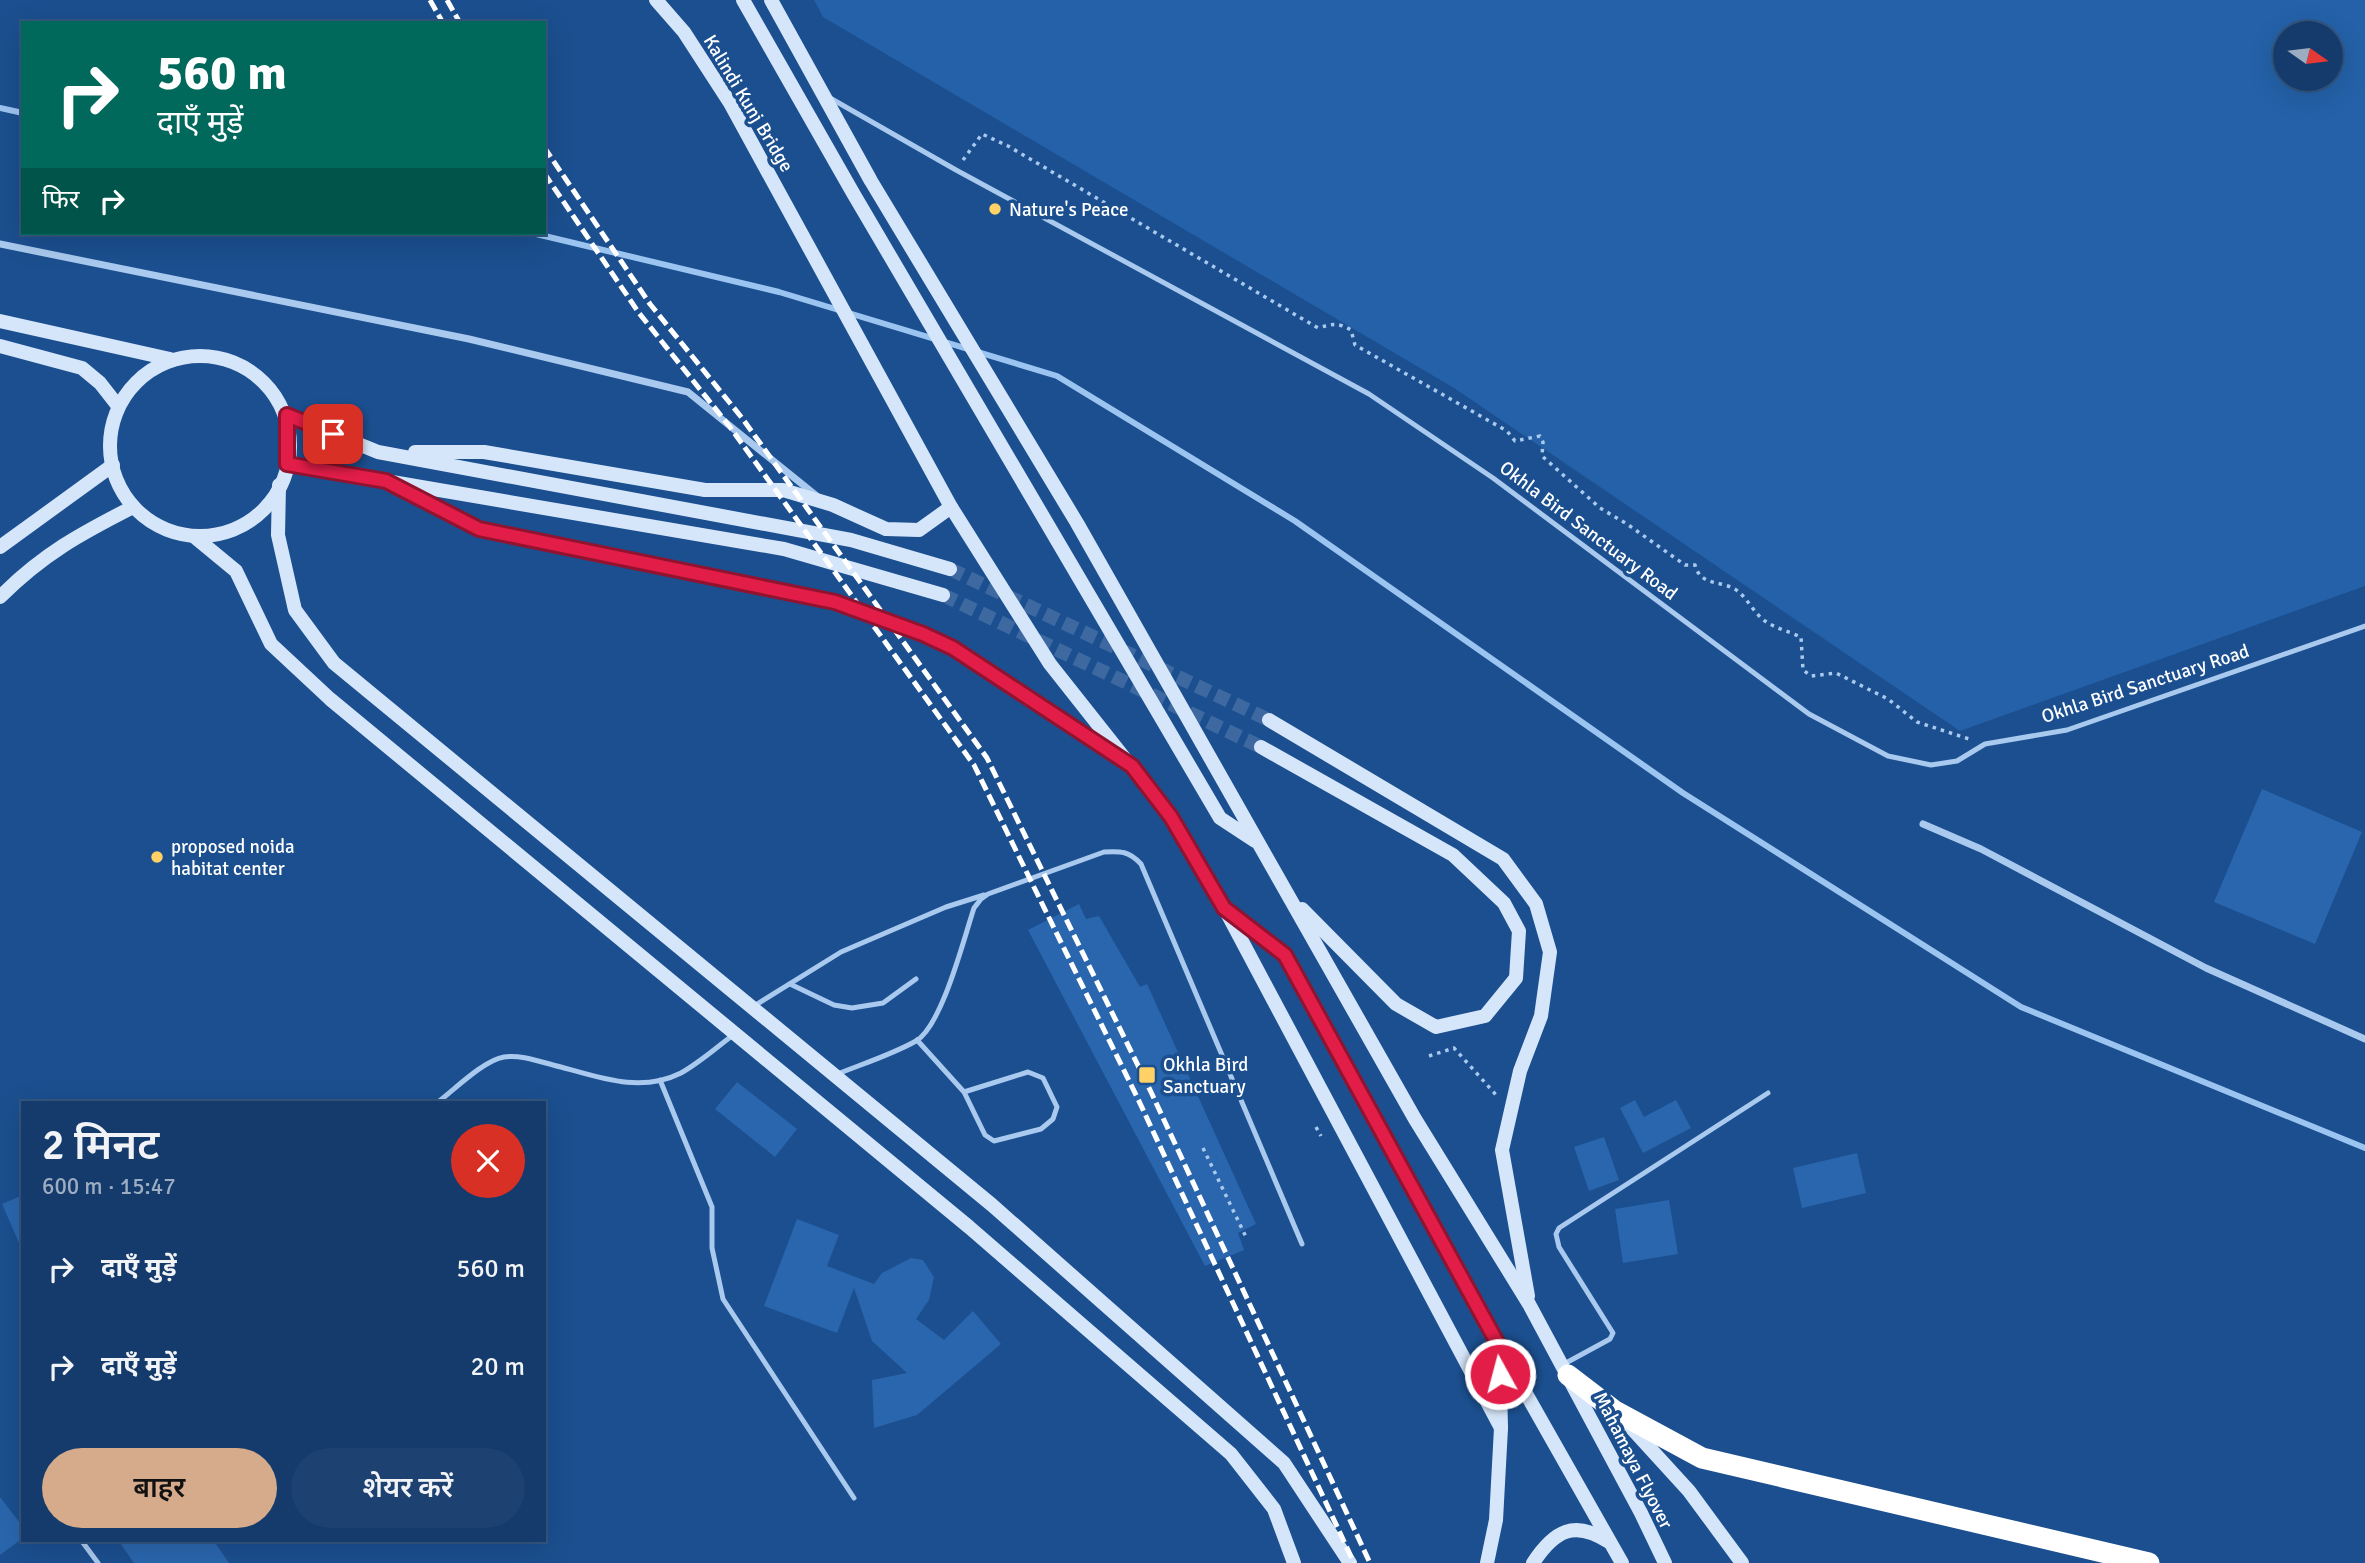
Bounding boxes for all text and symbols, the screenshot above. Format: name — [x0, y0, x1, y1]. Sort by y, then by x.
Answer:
north arrow — [2273, 21, 2343, 91]
map controls — [2273, 21, 2343, 91]
street label: Kalindi Kunj Bridge — [698, 31, 799, 176]
text: 560 m — [157, 43, 287, 103]
icon: right — [42, 49, 133, 140]
text: दाएँ मुड़ें — [157, 103, 243, 142]
icon: right — [93, 182, 131, 220]
text: फिर — [42, 184, 79, 216]
place label: Nature's Peace — [1009, 198, 1129, 222]
marker: Nature's Peace — [987, 201, 1003, 217]
pin — [303, 404, 363, 464]
icon: arrive — [314, 415, 352, 453]
street label: Okhla Bird Sanctuary Road — [1495, 456, 1682, 606]
street label: Okhla Bird Sanctuary Road — [2038, 639, 2252, 729]
place label: proposed noida habitat center — [171, 835, 295, 881]
marker: proposed noida habitat center — [149, 849, 165, 865]
place label: Okhla Bird Sanctuary — [1163, 1053, 1248, 1099]
marker: Okhla Bird Sanctuary — [1137, 1065, 1157, 1085]
text: 2 मिनट — [42, 1120, 159, 1171]
button: close — [451, 1124, 525, 1198]
text: 600 m · 15:47 — [42, 1172, 176, 1201]
icon: right — [42, 1250, 80, 1288]
text: दाएँ मुड़ें — [101, 1252, 177, 1284]
text: 560 m — [456, 1253, 525, 1285]
position arrow — [1463, 1337, 1537, 1411]
icon: right — [42, 1348, 80, 1386]
text: दाएँ मुड़ें — [101, 1350, 177, 1382]
text: 20 m — [470, 1351, 525, 1383]
street label: Mahamaya Flyover — [1588, 1388, 1678, 1533]
button: बाहर — [42, 1448, 277, 1528]
button: शेयर करें — [291, 1448, 525, 1528]

